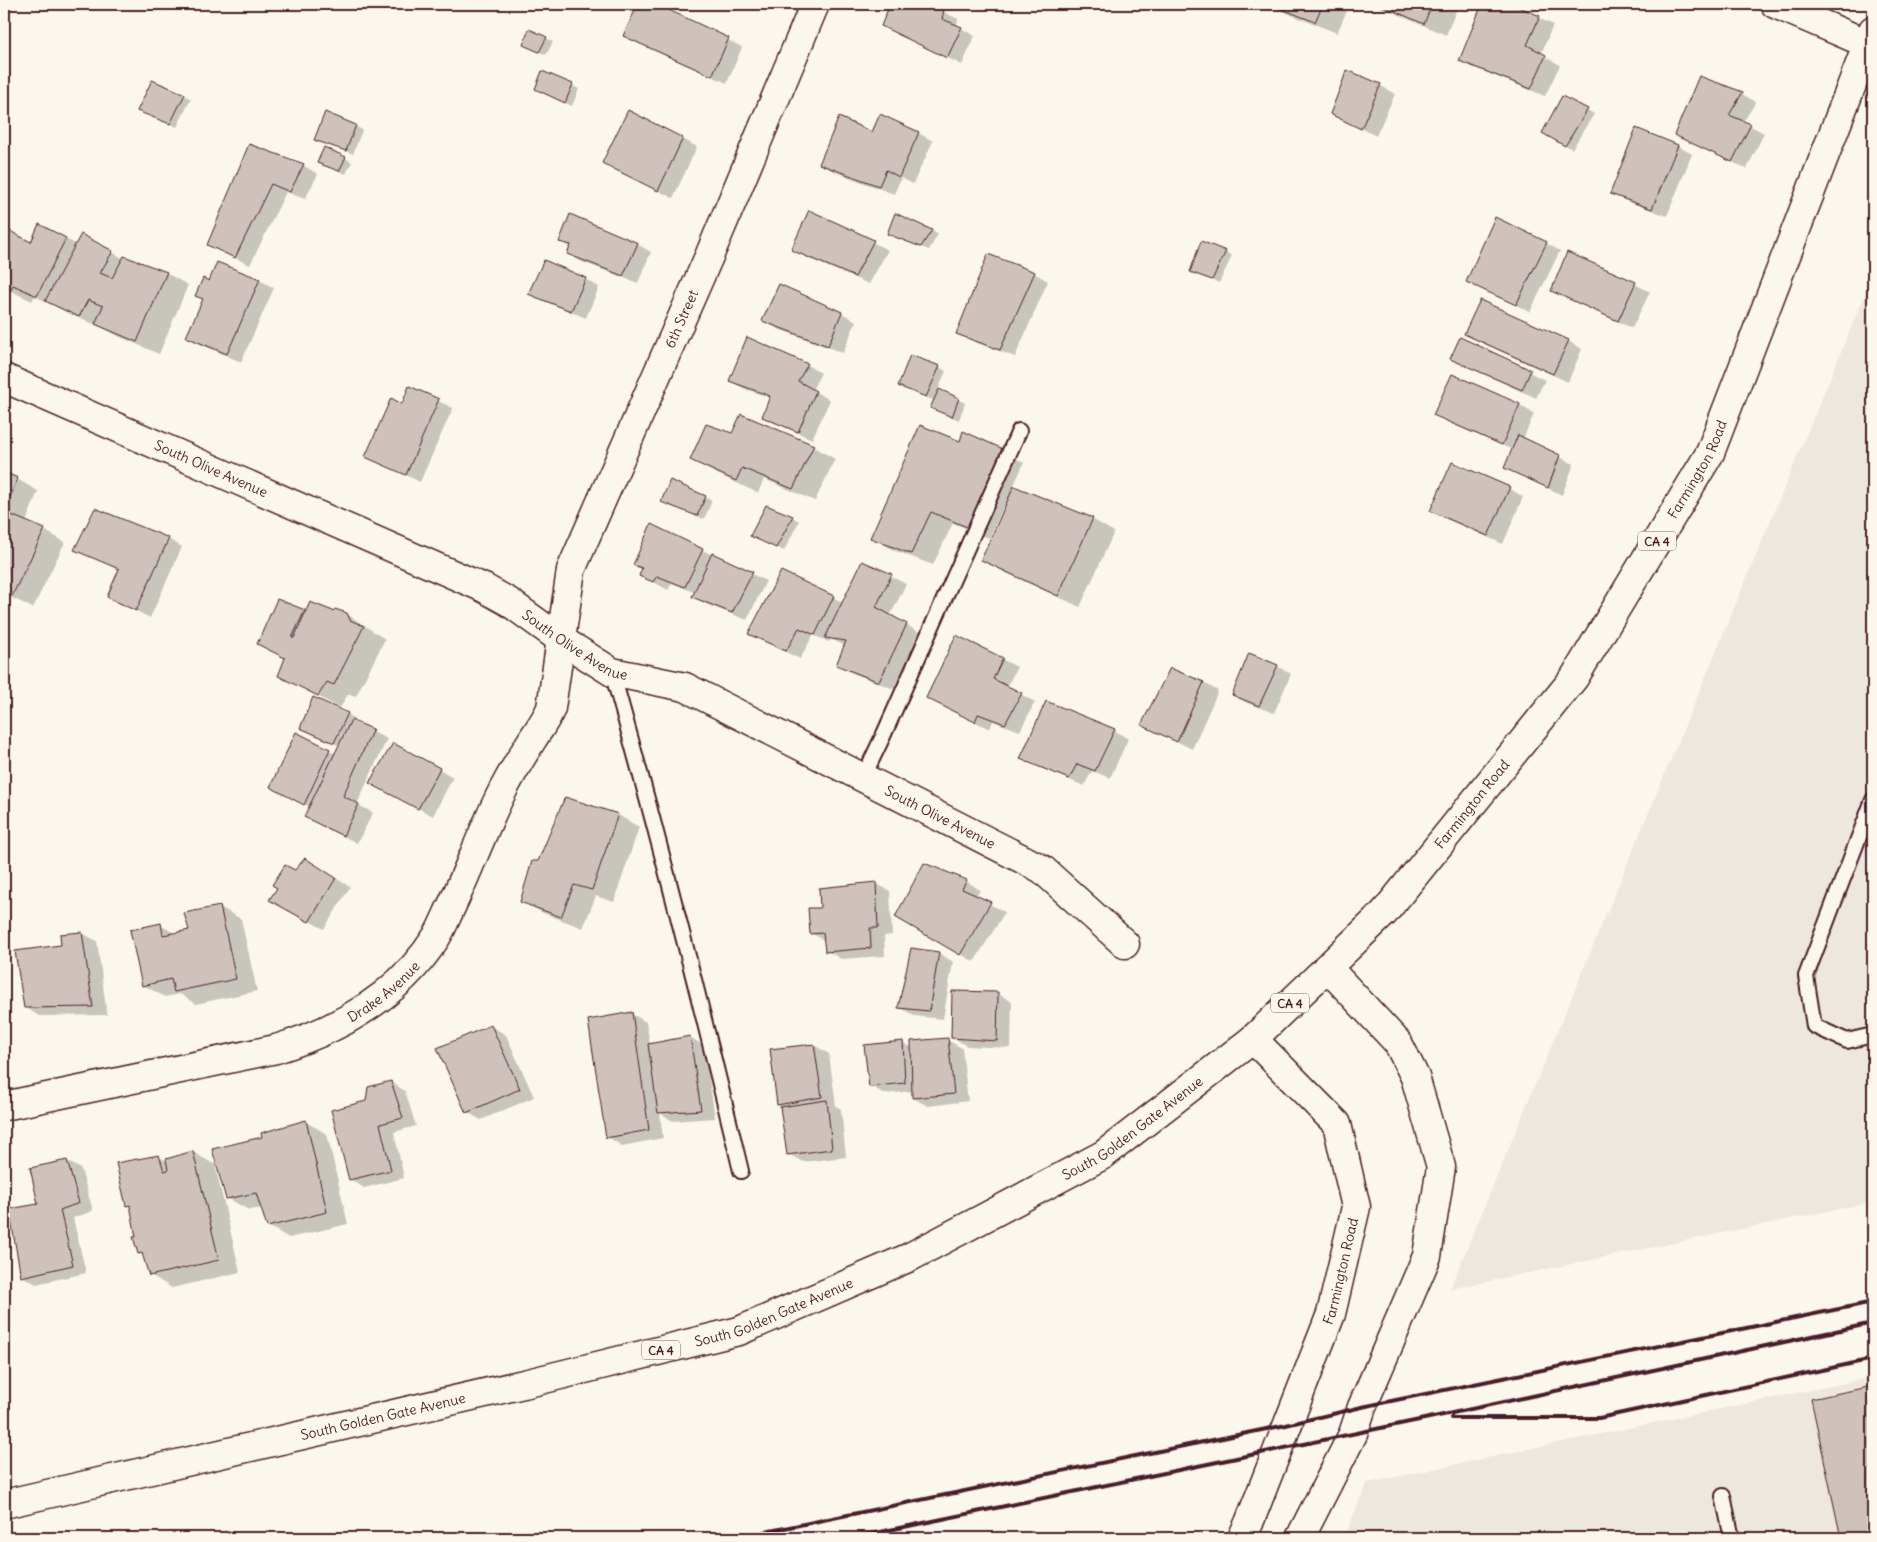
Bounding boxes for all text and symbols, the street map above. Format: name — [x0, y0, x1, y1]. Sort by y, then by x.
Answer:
street label: 6th Street — [661, 287, 702, 351]
street label: Farmington Road — [1664, 418, 1731, 522]
street label: South Olive Avenue — [152, 436, 270, 501]
road number: CA 4 — [1638, 532, 1676, 550]
street label: South Olive Avenue — [519, 606, 629, 684]
street label: Farmington Road — [1431, 756, 1513, 852]
street label: South Olive Avenue — [882, 781, 998, 853]
street label: Drake Avenue — [344, 957, 424, 1026]
road number: CA 4 — [1271, 994, 1309, 1012]
street label: South Golden Gate Avenue — [1059, 1072, 1206, 1184]
street label: Farmington Road — [1319, 1216, 1362, 1327]
street label: South Golden Gate Avenue — [693, 1274, 856, 1351]
road number: CA 4 — [642, 1340, 680, 1360]
street label: South Golden Gate Avenue — [299, 1389, 467, 1444]

